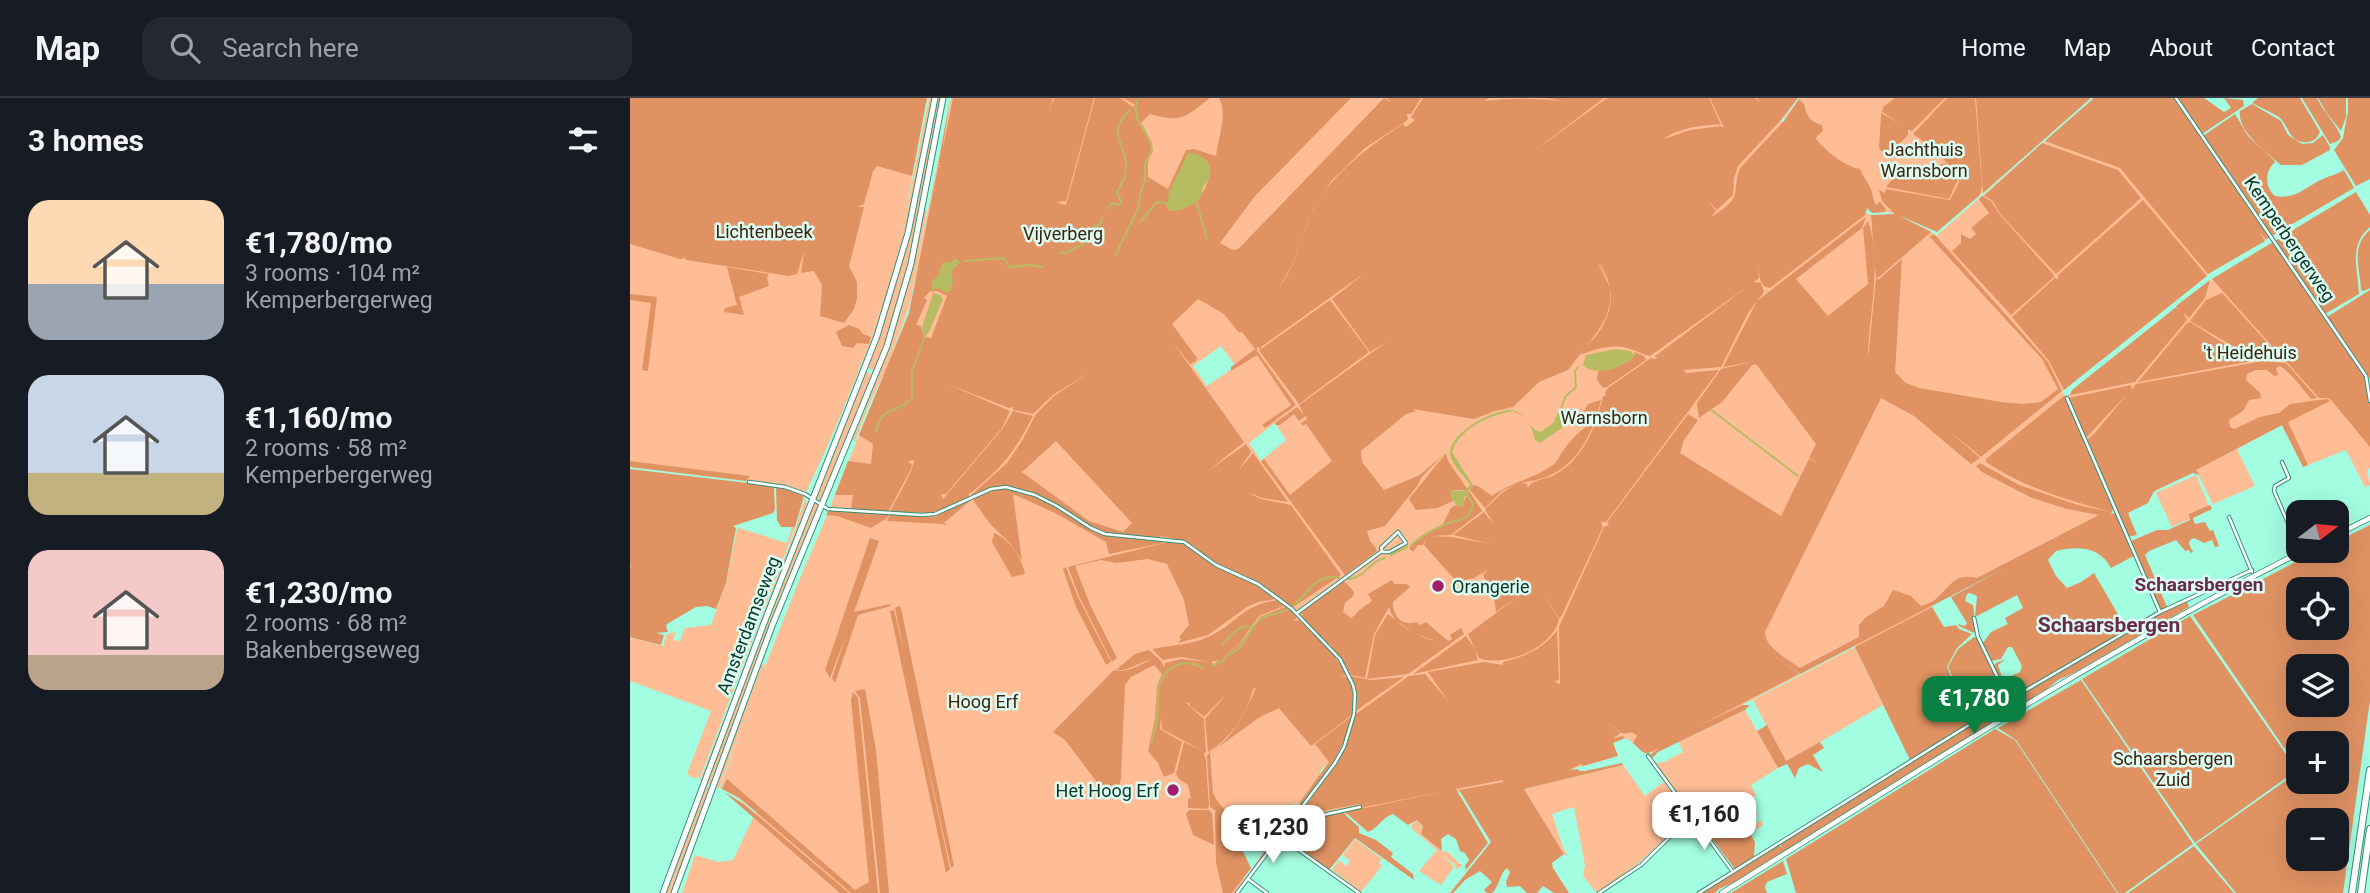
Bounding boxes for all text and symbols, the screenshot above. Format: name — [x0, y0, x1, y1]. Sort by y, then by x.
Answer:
search box — [142, 17, 632, 80]
text: Map — [35, 29, 100, 68]
icon: search — [166, 29, 204, 67]
text: Search here — [222, 33, 359, 63]
text: Home — [1961, 34, 2026, 62]
text: Map — [2064, 34, 2111, 62]
text: About — [2149, 34, 2213, 62]
text: Contact — [2251, 34, 2335, 62]
icon: filters — [564, 121, 602, 159]
text: 3 homes — [28, 123, 144, 158]
park label: Jachthuis Warnsborn — [1880, 139, 1968, 181]
street label: Kemperbergerweg — [2240, 172, 2340, 306]
park label: Lichtenbeek — [715, 221, 813, 242]
park label: Vijverberg — [1023, 223, 1103, 244]
text: €1,780/mo — [245, 225, 393, 260]
icon: home — [84, 228, 168, 312]
text: 3 rooms · 104 m² — [245, 260, 420, 287]
text: Kemperbergerweg — [245, 287, 433, 314]
park label: 't Heidehuis — [2203, 342, 2297, 363]
text: €1,160/mo — [245, 400, 393, 435]
icon: home — [84, 403, 168, 487]
park label: Warnsborn — [1560, 407, 1648, 428]
text: 2 rooms · 58 m² — [245, 435, 407, 462]
text: Kemperbergerweg — [245, 462, 433, 489]
north arrow — [2286, 500, 2348, 564]
map controls — [2286, 500, 2349, 871]
street label: Amsterdamseweg — [712, 553, 784, 697]
district label: Schaarsbergen — [2135, 573, 2263, 596]
text: €1,230/mo — [245, 575, 393, 610]
place label: Orangerie — [1452, 576, 1530, 597]
button: locate — [2286, 577, 2349, 640]
icon: home — [84, 578, 168, 662]
marker: Orangerie — [1430, 578, 1446, 594]
text: 2 rooms · 68 m² — [245, 610, 407, 637]
district label: Schaarsbergen — [2038, 613, 2180, 637]
text: Bakenbergseweg — [245, 637, 420, 664]
button: layers — [2286, 654, 2349, 717]
pin: €1,780 — [1917, 676, 2031, 736]
text: €1,780 — [1938, 685, 2010, 712]
park label: Hoog Erf — [948, 691, 1019, 712]
button: + — [2286, 731, 2349, 794]
park label: Schaarsbergen Zuid — [2113, 748, 2233, 790]
place label: Het Hoog Erf — [1056, 780, 1160, 801]
marker: Het Hoog Erf — [1165, 782, 1181, 798]
pin: €1,160 — [1647, 792, 1761, 852]
text: €1,160 — [1668, 801, 1740, 828]
pin: €1,230 — [1216, 806, 1330, 865]
button: − — [2286, 808, 2349, 871]
text: €1,230 — [1237, 814, 1309, 841]

